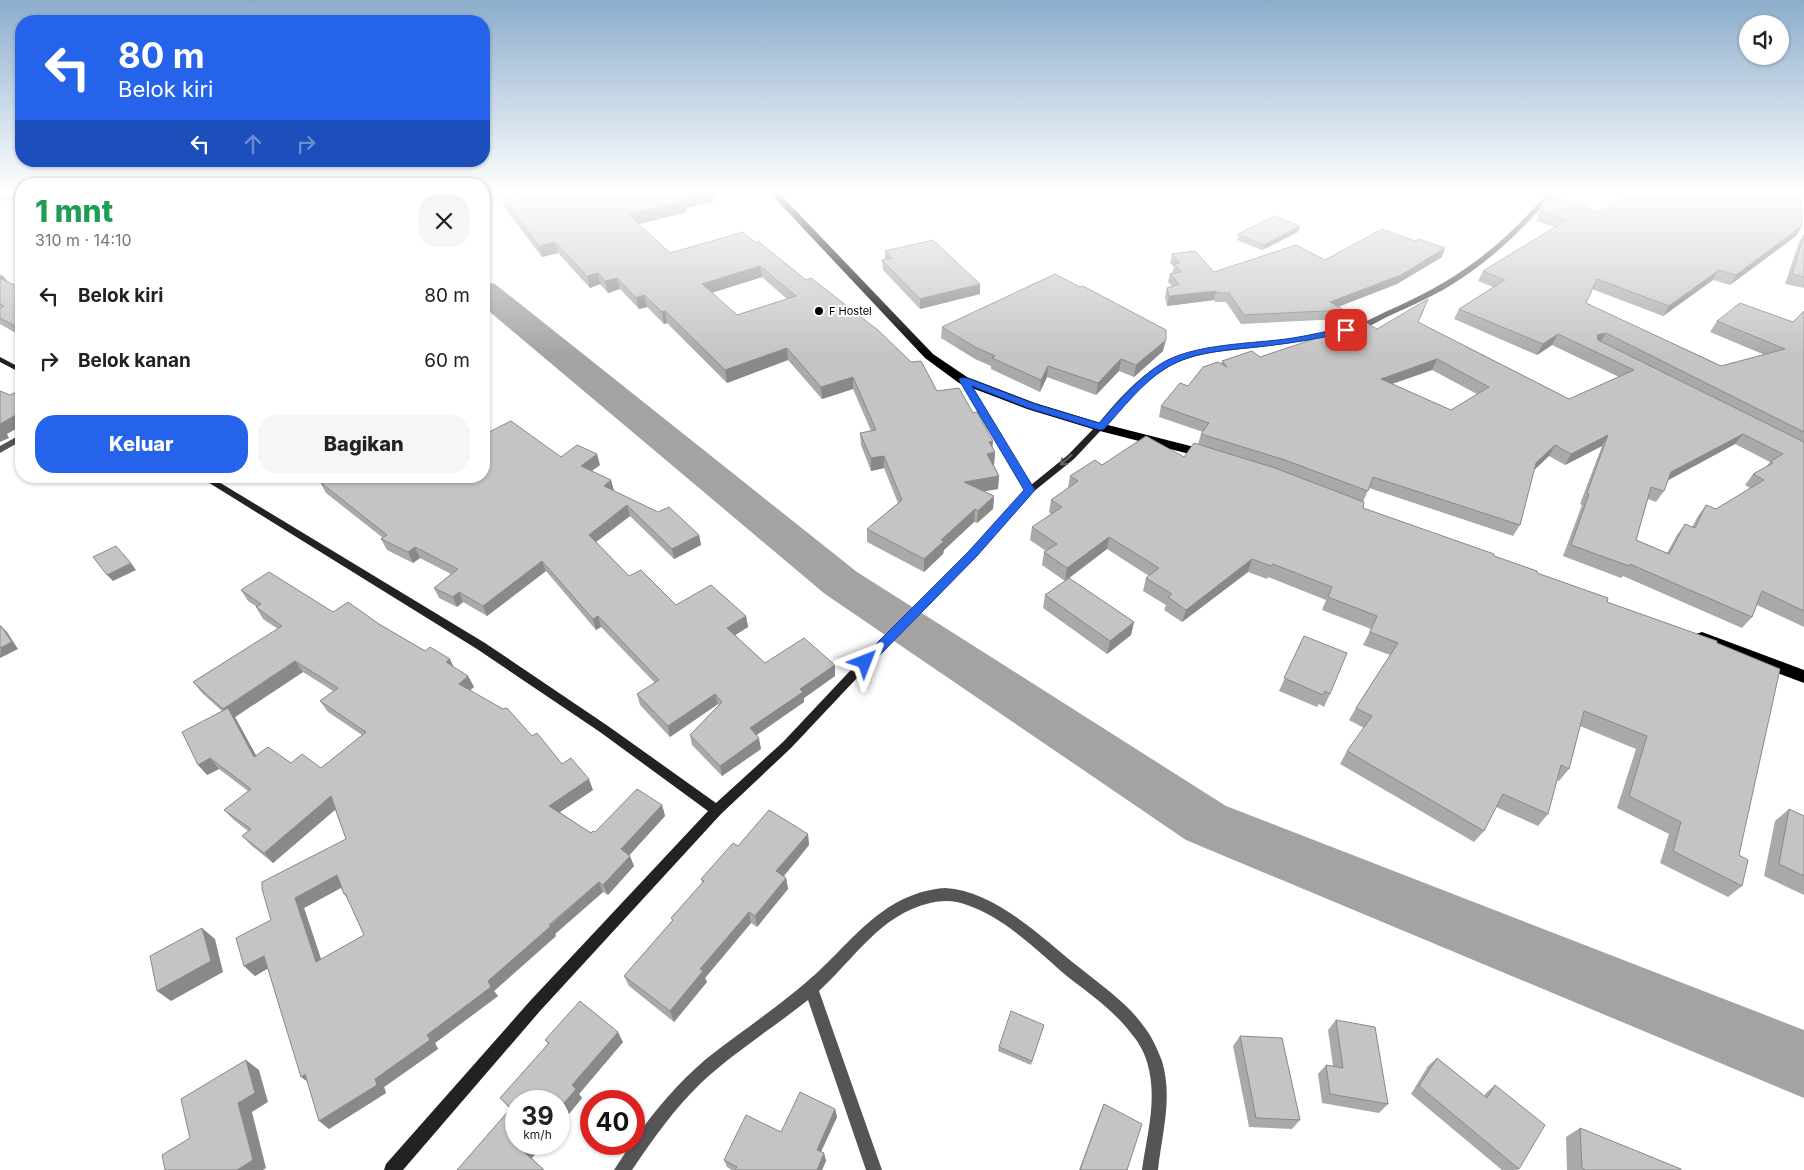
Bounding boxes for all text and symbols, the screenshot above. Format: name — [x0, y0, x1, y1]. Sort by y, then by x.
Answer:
map controls — [1739, 15, 1789, 65]
button: sound — [1739, 15, 1789, 65]
text: 80 m — [118, 34, 205, 76]
icon: left — [35, 35, 100, 100]
text: Belok kiri — [118, 76, 213, 102]
icon: left — [186, 130, 214, 158]
icon: ahead — [239, 130, 267, 158]
icon: right — [292, 130, 320, 158]
text: 1 mnt — [35, 193, 113, 229]
button: close — [418, 195, 470, 247]
text: 310 m · 14:10 — [35, 230, 132, 250]
icon: left — [35, 282, 63, 310]
text: Belok kiri — [78, 284, 163, 307]
text: 80 m — [424, 284, 470, 307]
place label: F Hostel — [829, 304, 872, 318]
marker: F Hostel — [813, 305, 825, 317]
pin — [1325, 309, 1367, 351]
icon: arrive — [1332, 316, 1360, 344]
icon: right — [35, 347, 63, 375]
text: Belok kanan — [78, 349, 191, 372]
text: 60 m — [424, 349, 470, 372]
button: Keluar — [35, 415, 248, 473]
button: Bagikan — [258, 415, 470, 473]
one-way arrow — [1060, 454, 1073, 466]
position arrow — [838, 635, 890, 687]
speed limit sign: 40 — [580, 1090, 645, 1155]
text: 39 — [521, 1101, 554, 1131]
text: km/h — [523, 1127, 552, 1142]

